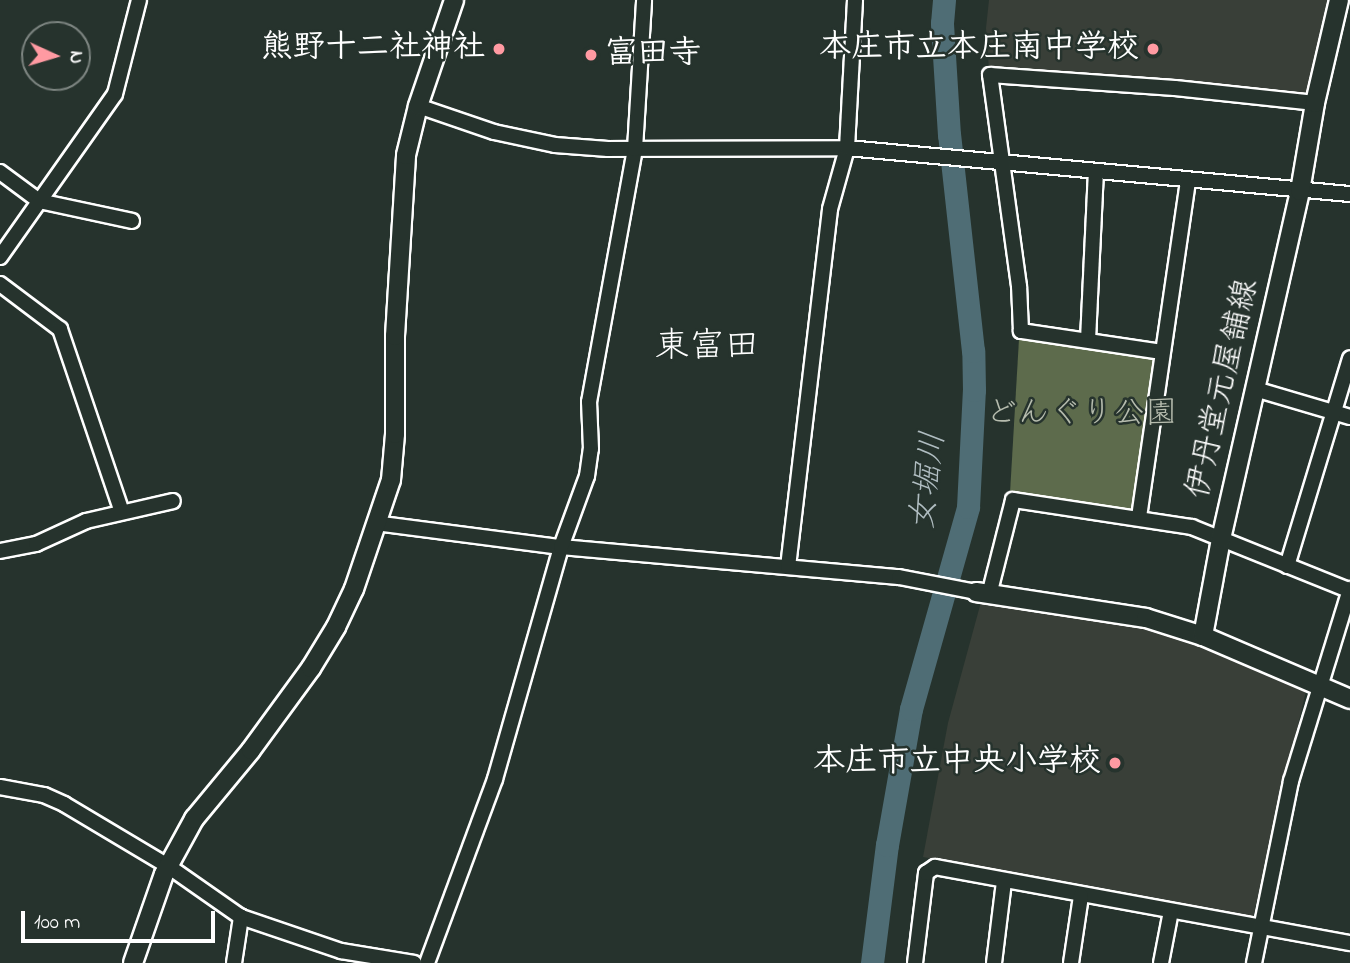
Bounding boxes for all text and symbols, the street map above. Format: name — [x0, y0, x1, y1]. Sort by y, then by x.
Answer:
north arrow — [21, 21, 91, 91]
place label: 熊野十二社神社 — [261, 30, 485, 68]
place label: 本庄市立本庄南中学校 — [819, 30, 1139, 68]
place label: 富田寺 — [605, 36, 701, 74]
marker: 熊野十二社神社 — [491, 41, 507, 57]
marker: 本庄市立本庄南中学校 — [1145, 41, 1161, 57]
marker: 富田寺 — [583, 47, 599, 63]
text: N — [62, 50, 89, 65]
street label: 伊丹堂元屋舗線 — [1180, 276, 1268, 502]
district label: 東富田 — [655, 327, 759, 369]
park label: どんぐり公園 — [985, 396, 1177, 434]
water label: 女堀川 — [904, 429, 956, 533]
place label: 本庄市立中央小学校 — [813, 744, 1101, 782]
marker: 本庄市立中央小学校 — [1107, 755, 1123, 771]
scale bar — [24, 897, 219, 941]
text: 100 m — [34, 908, 80, 938]

